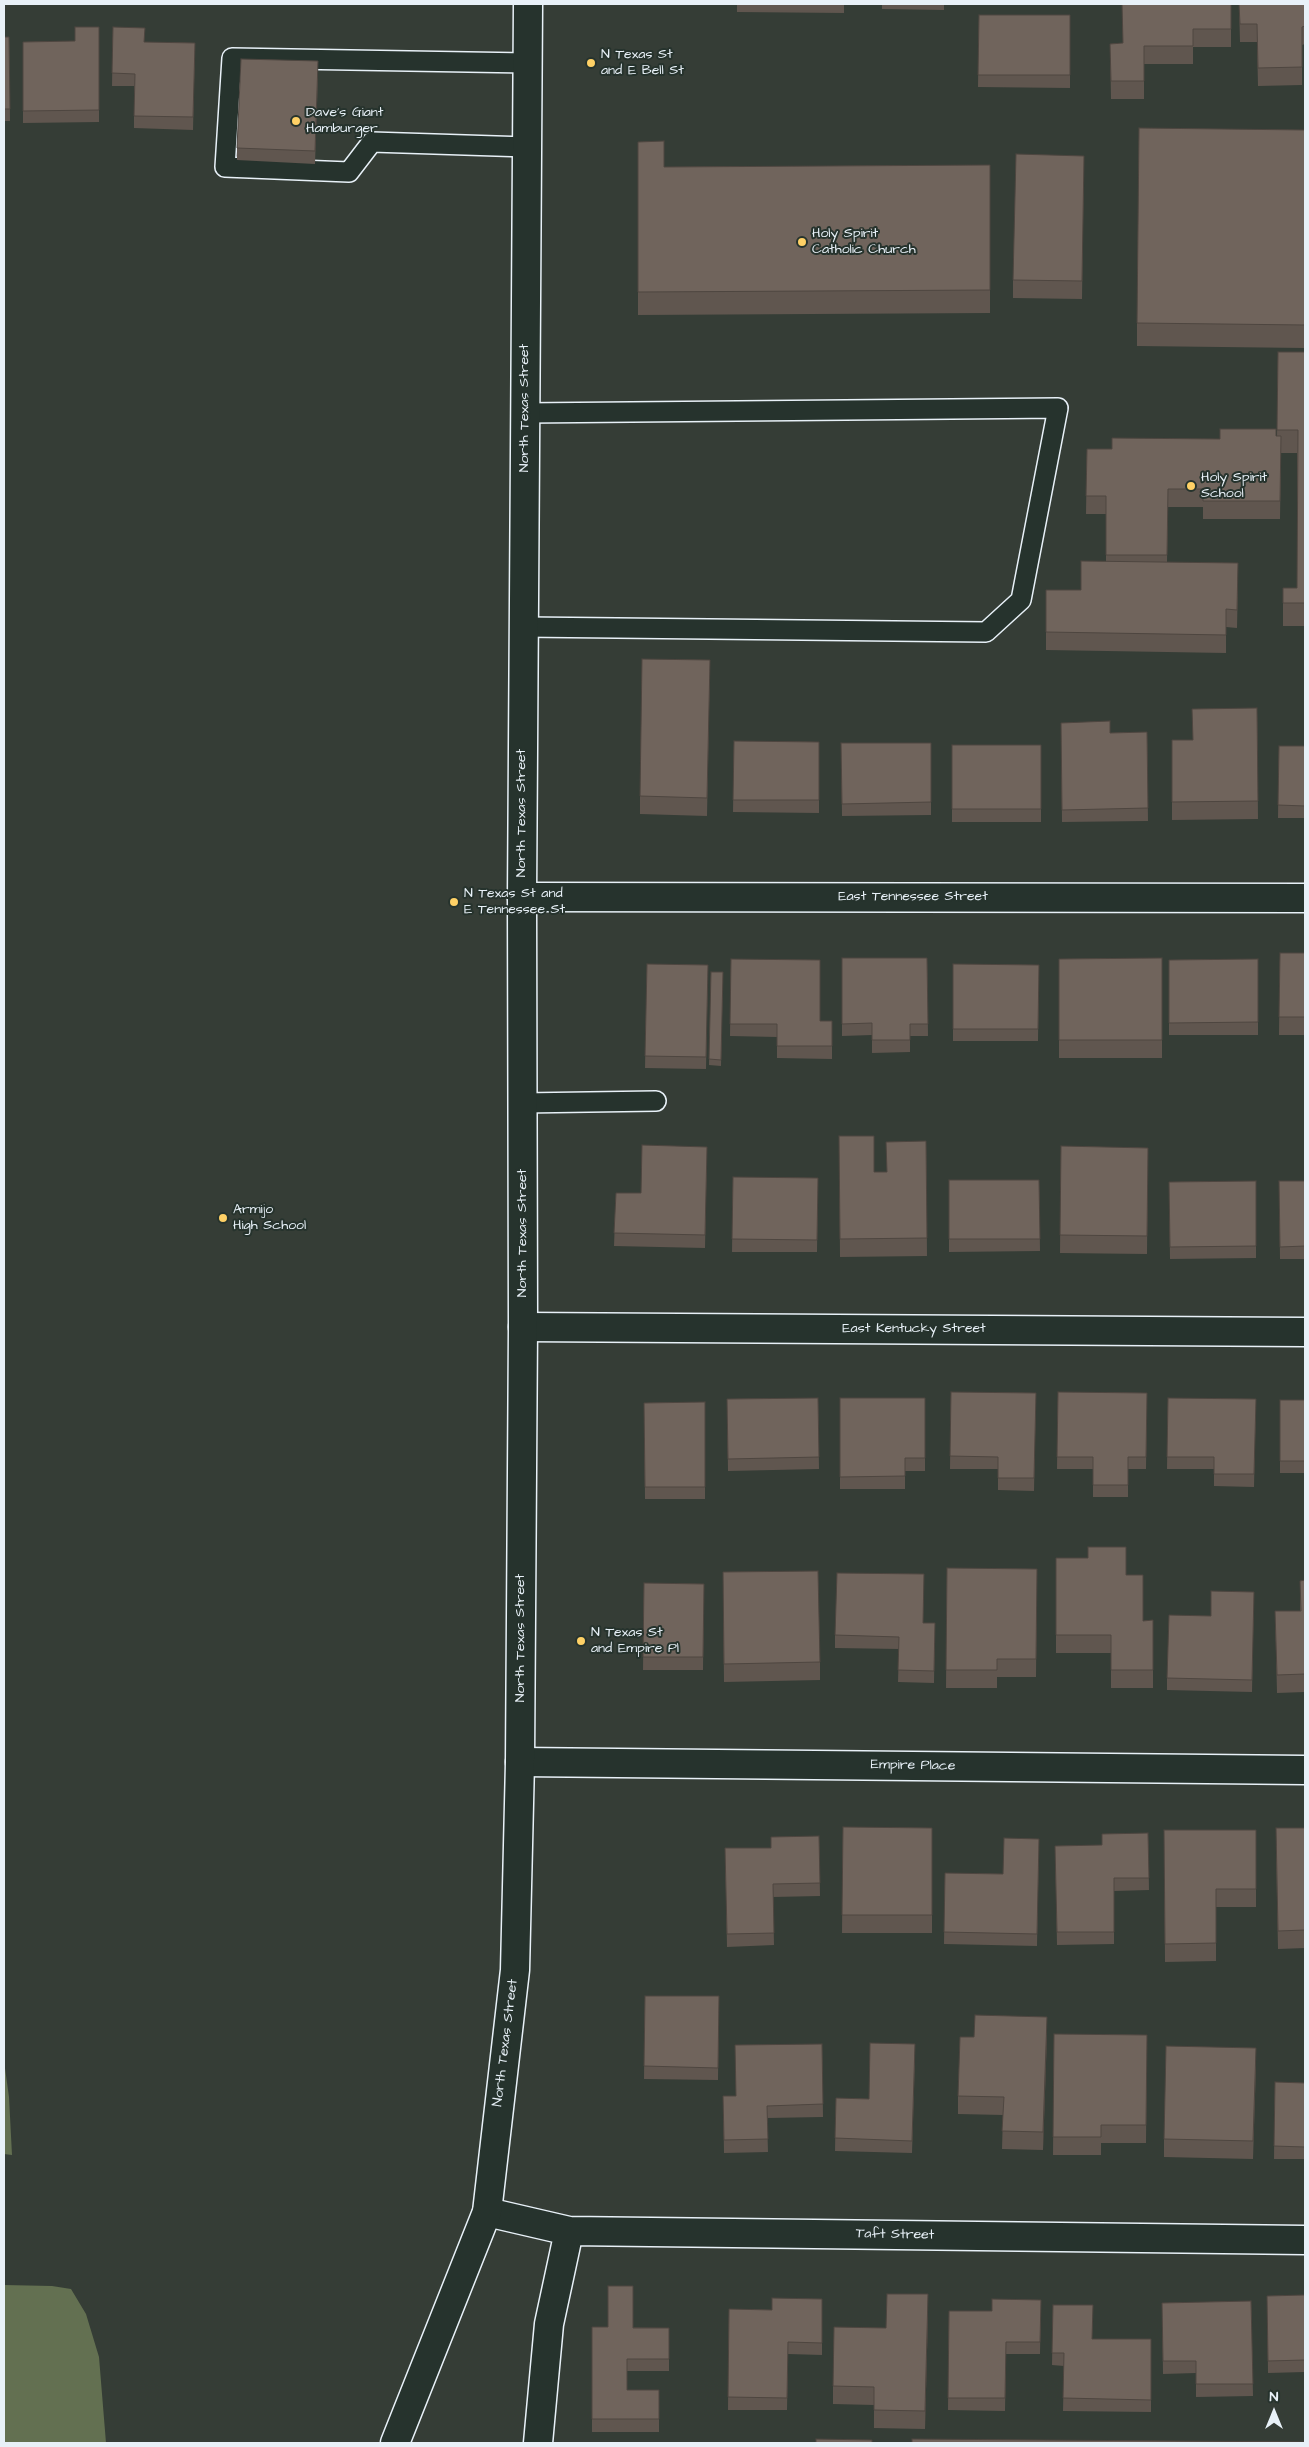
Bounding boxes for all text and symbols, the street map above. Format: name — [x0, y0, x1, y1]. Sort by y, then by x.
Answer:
place label: N Texas St and E Bell St — [601, 47, 684, 80]
marker: N Texas St and E Bell St — [585, 57, 597, 69]
place label: Dave's Giant Hamburger — [306, 105, 384, 138]
marker: Dave's Giant Hamburger — [290, 115, 302, 127]
place label: Holy Spirit Catholic Church — [812, 226, 916, 258]
marker: Holy Spirit Catholic Church — [796, 236, 808, 248]
street label: North Texas Street — [517, 344, 533, 472]
place label: Holy Spirit School — [1201, 470, 1267, 502]
marker: Holy Spirit School — [1185, 480, 1197, 492]
street label: North Texas Street — [514, 749, 530, 877]
place label: N Texas St and E Tennessee St — [464, 886, 565, 919]
street label: East Tennessee Street — [838, 889, 988, 905]
marker: N Texas St and E Tennessee St — [448, 896, 460, 908]
street label: North Texas Street — [515, 1169, 531, 1297]
place label: Armijo High School — [233, 1202, 306, 1234]
marker: Armijo High School — [217, 1212, 229, 1224]
street label: East Kentucky Street — [842, 1321, 986, 1337]
street label: North Texas Street — [513, 1574, 529, 1702]
place label: N Texas St and Empire Pl — [591, 1625, 679, 1658]
marker: N Texas St and Empire Pl — [575, 1635, 587, 1647]
street label: Empire Place — [871, 1757, 955, 1775]
street label: North Texas Street — [490, 1978, 522, 2108]
street label: Taft Street — [856, 2226, 934, 2244]
north arrow — [1249, 2387, 1299, 2437]
text: N — [1270, 2387, 1278, 2407]

